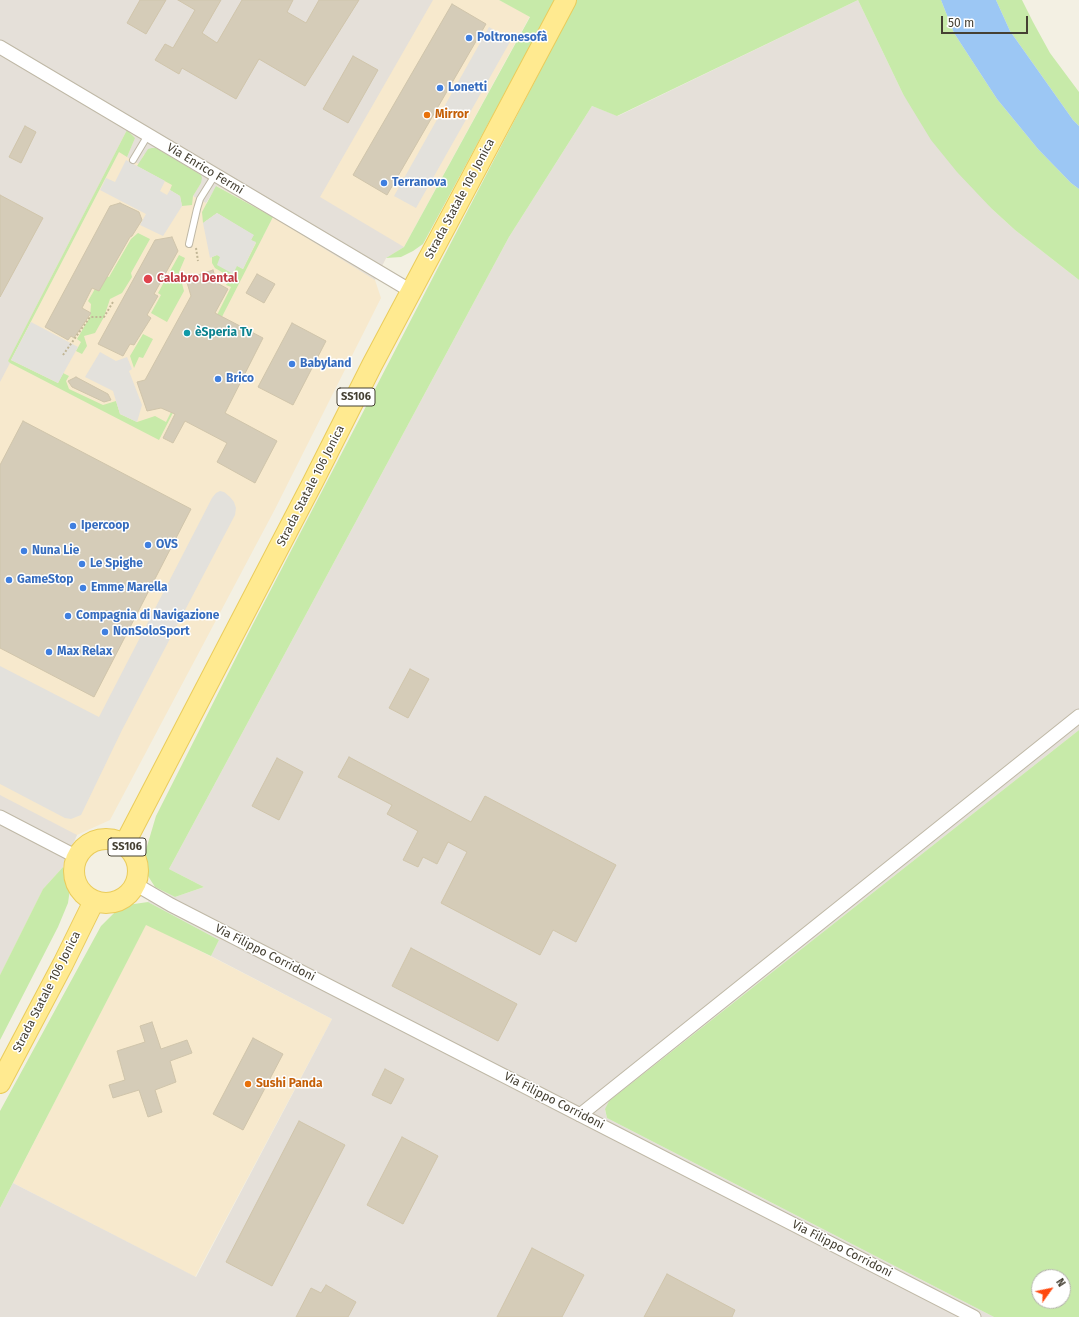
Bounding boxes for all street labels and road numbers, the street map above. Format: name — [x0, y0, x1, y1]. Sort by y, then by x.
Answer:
street label: Strada Statale 106 Jonica — [422, 136, 498, 262]
street label: Via Enrico Fermi — [164, 140, 246, 198]
road number: SS106 — [337, 388, 375, 406]
street label: Strada Statale 106 Jonica — [274, 423, 348, 549]
road number: SS106 — [108, 838, 146, 856]
street label: Via Filippo Corridoni — [212, 921, 318, 985]
street label: Strada Statale 106 Jonica — [10, 929, 84, 1055]
street label: Via Filippo Corridoni — [501, 1069, 607, 1133]
street label: Via Filippo Corridoni — [789, 1217, 895, 1281]

